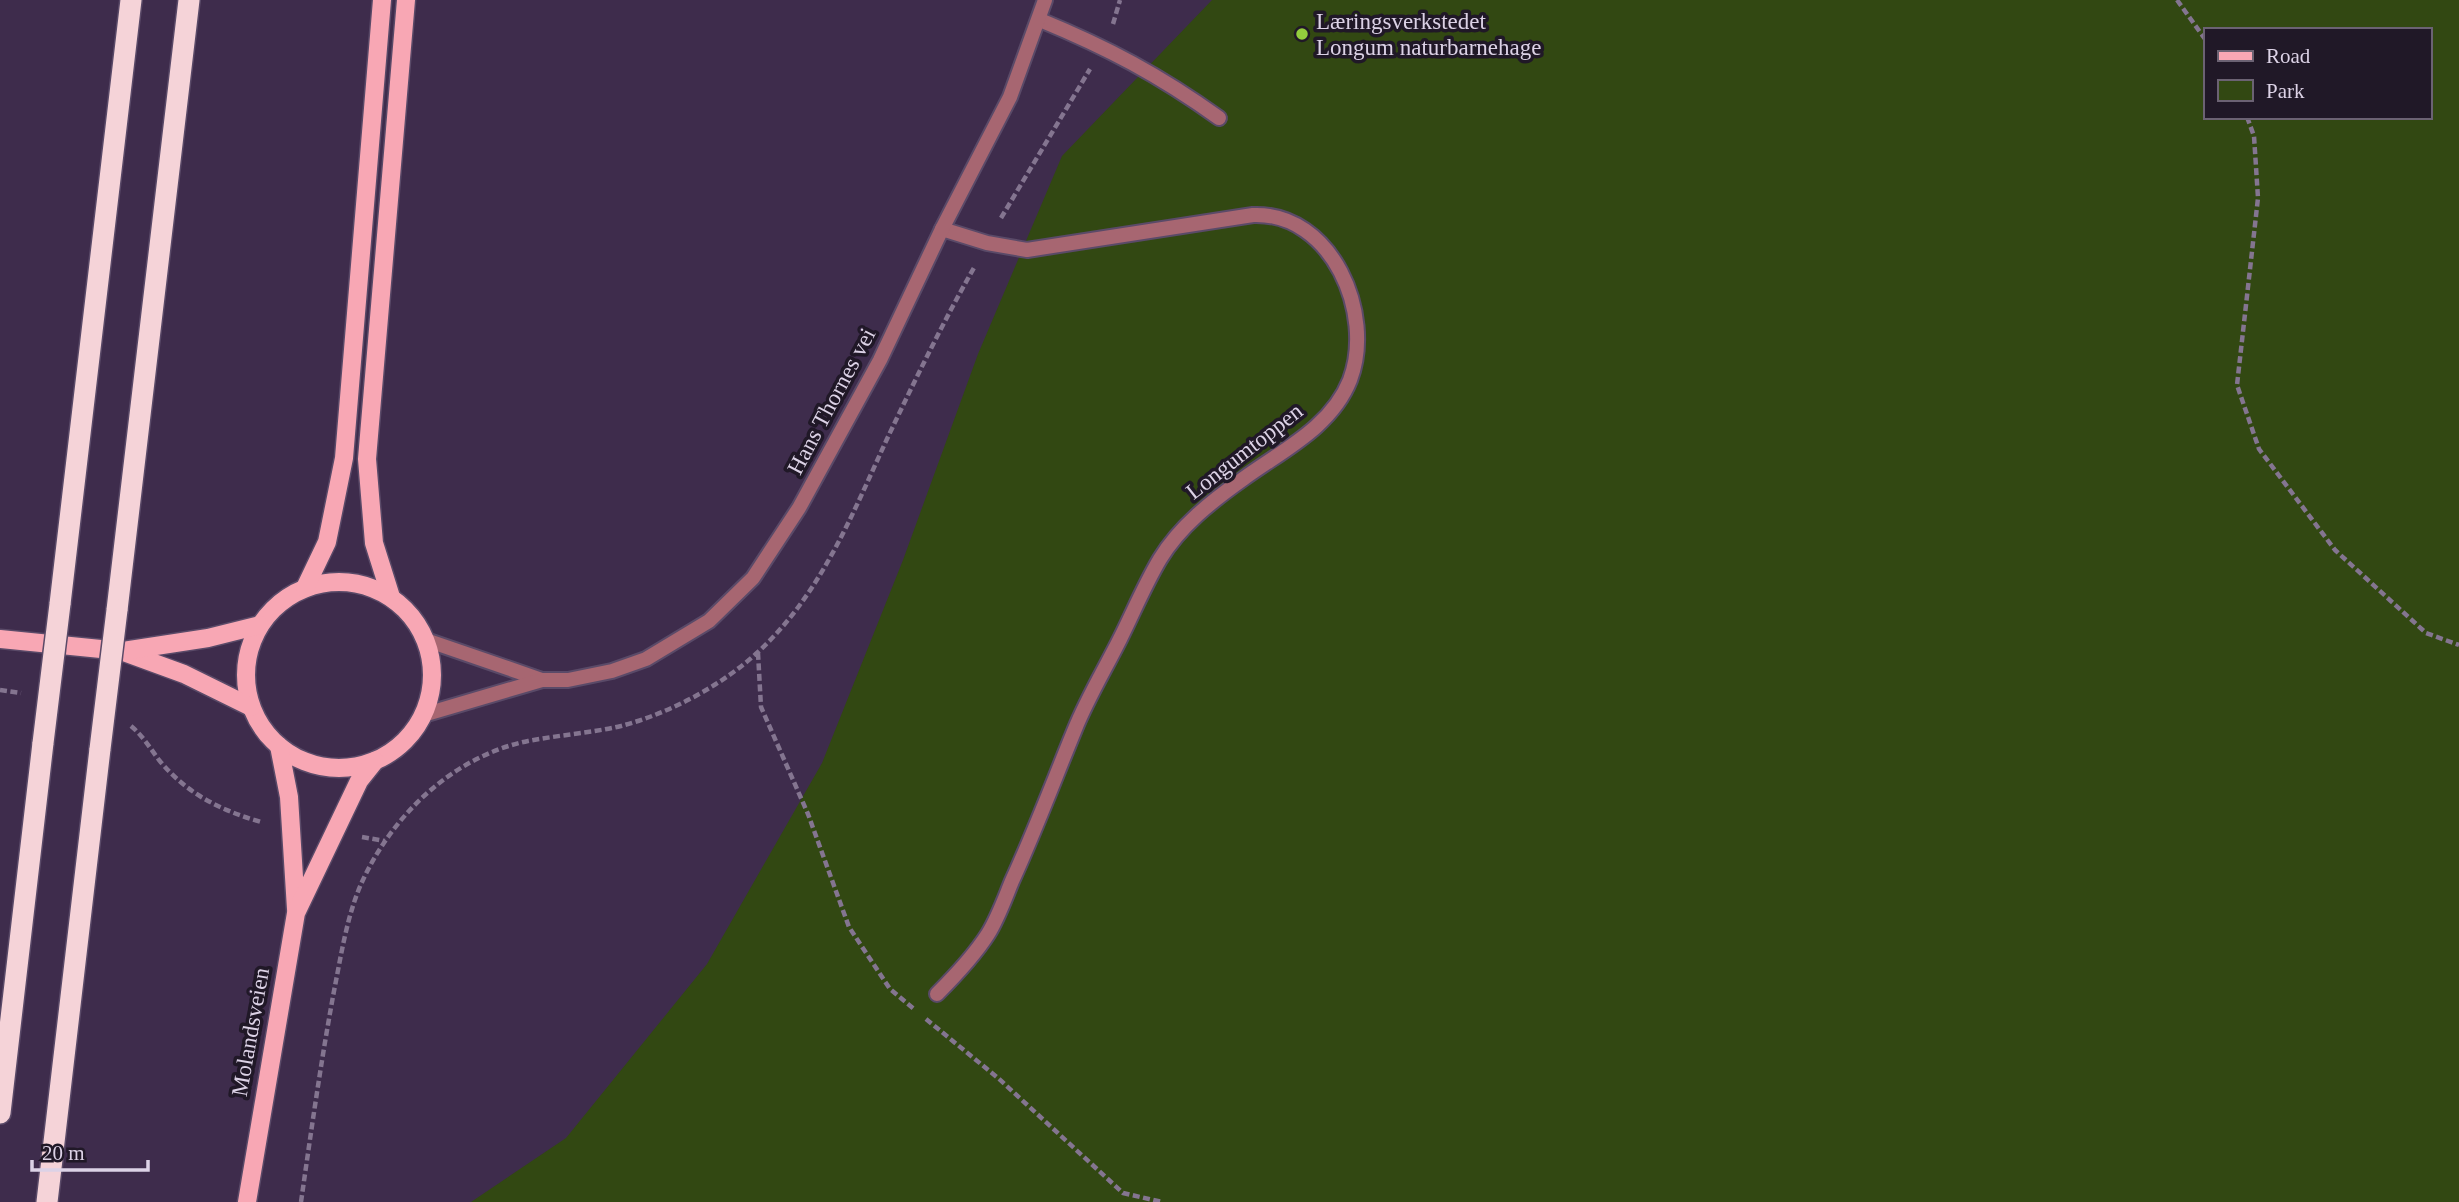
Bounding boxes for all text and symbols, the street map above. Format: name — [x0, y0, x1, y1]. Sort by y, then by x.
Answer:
place label: Læringsverkstedet Longum naturbarnehage — [1316, 9, 1541, 60]
marker: Læringsverkstedet Longum naturbarnehage — [1294, 26, 1310, 42]
legend — [2204, 28, 2431, 119]
text: Road — [2266, 44, 2311, 68]
text: Park — [2266, 79, 2305, 103]
street label: Hans Thornes vei — [782, 324, 880, 479]
street label: Longumtoppen — [1181, 398, 1308, 505]
street label: Molandsveien — [227, 965, 274, 1098]
scale bar — [32, 1128, 147, 1172]
text: 20 m — [42, 1141, 85, 1165]

